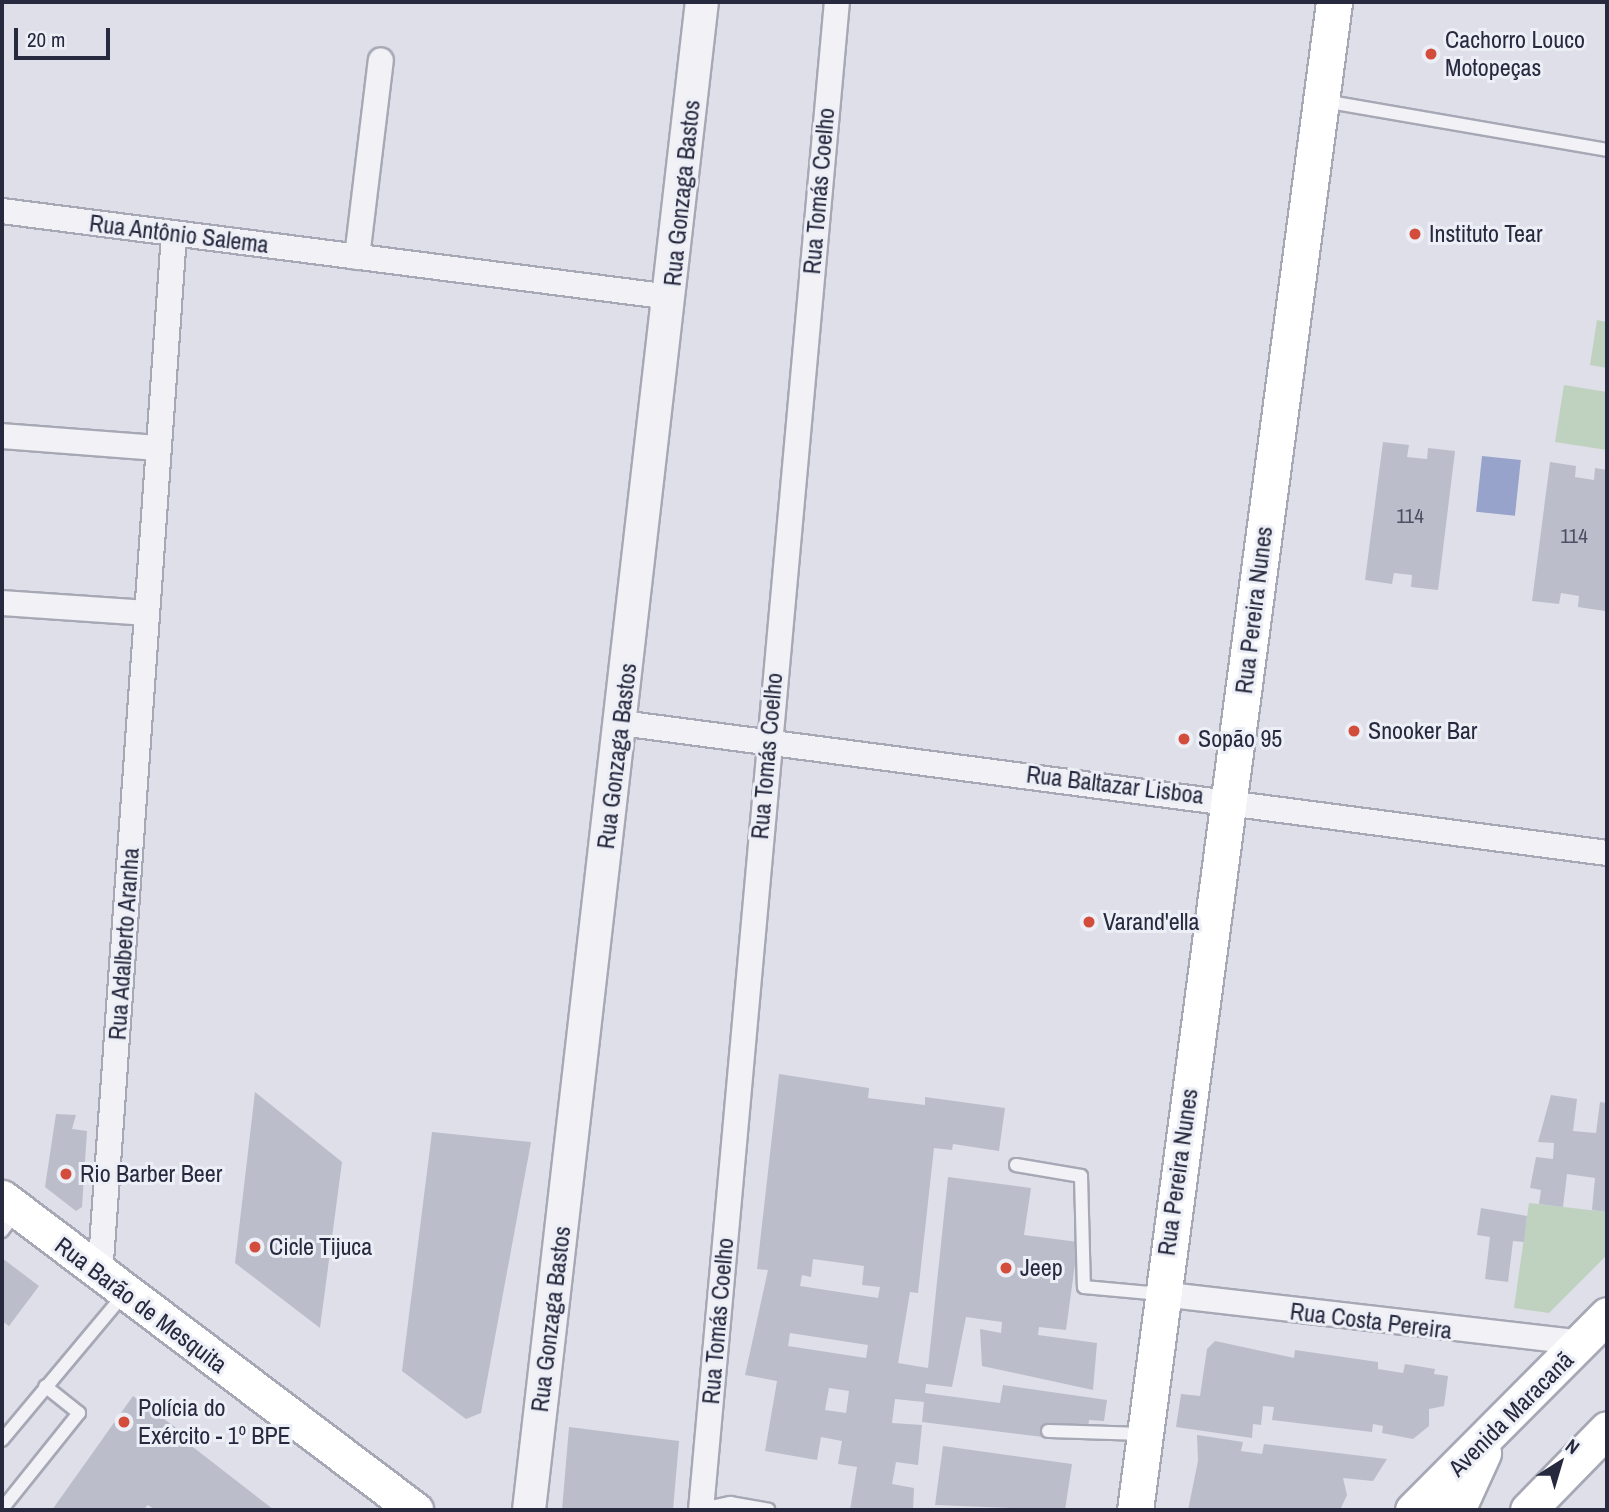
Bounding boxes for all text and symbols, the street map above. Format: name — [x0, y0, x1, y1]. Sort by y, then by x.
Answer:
scale bar — [18, 14, 114, 58]
text: 20 m — [27, 25, 65, 54]
place label: Cachorro Louco Motopeças — [1445, 26, 1585, 82]
marker: Cachorro Louco Motopeças — [1423, 46, 1439, 62]
street label: Rua Gonzaga Bastos — [658, 98, 706, 288]
street label: Rua Tomás Coelho — [797, 106, 841, 276]
street label: Rua Antônio Salema — [87, 209, 271, 259]
place label: Instituto Tear — [1429, 220, 1543, 248]
marker: Instituto Tear — [1407, 226, 1423, 242]
house number: 114 — [1396, 503, 1424, 529]
house number: 114 — [1560, 523, 1588, 549]
street label: Rua Pereira Nunes — [1229, 525, 1279, 695]
street label: Rua Gonzaga Bastos — [591, 661, 643, 851]
street label: Rua Tomás Coelho — [745, 671, 789, 841]
place label: Snooker Bar — [1368, 717, 1477, 745]
marker: Snooker Bar — [1346, 723, 1362, 739]
place label: Sopão 95 — [1198, 725, 1282, 753]
marker: Sopão 95 — [1176, 731, 1192, 747]
street label: Rua Baltazar Lisboa — [1025, 760, 1205, 810]
street label: Rua Adalberto Aranha — [103, 846, 145, 1042]
place label: Varand'ella — [1103, 908, 1199, 936]
marker: Varand'ella — [1081, 914, 1097, 930]
street label: Rua Pereira Nunes — [1152, 1087, 1204, 1257]
place label: Rio Barber Beer — [80, 1160, 222, 1188]
marker: Rio Barber Beer — [58, 1166, 74, 1182]
street label: Rua Gonzaga Bastos — [525, 1224, 577, 1414]
street label: Rua Barão de Mesquita — [49, 1231, 233, 1379]
place label: Cicle Tijuca — [269, 1233, 372, 1261]
street label: Rua Tomás Coelho — [696, 1236, 740, 1406]
marker: Cicle Tijuca — [247, 1239, 263, 1255]
place label: Jeep — [1020, 1254, 1063, 1282]
marker: Jeep — [998, 1260, 1014, 1276]
street label: Rua Costa Pereira — [1288, 1297, 1454, 1345]
street label: Avenida Maracanã — [1443, 1346, 1579, 1482]
place label: Polícia do Exército - 1º BPE — [138, 1394, 291, 1450]
marker: Polícia do Exército - 1º BPE — [116, 1414, 132, 1430]
north arrow — [1525, 1428, 1595, 1498]
text: N — [1560, 1432, 1585, 1460]

